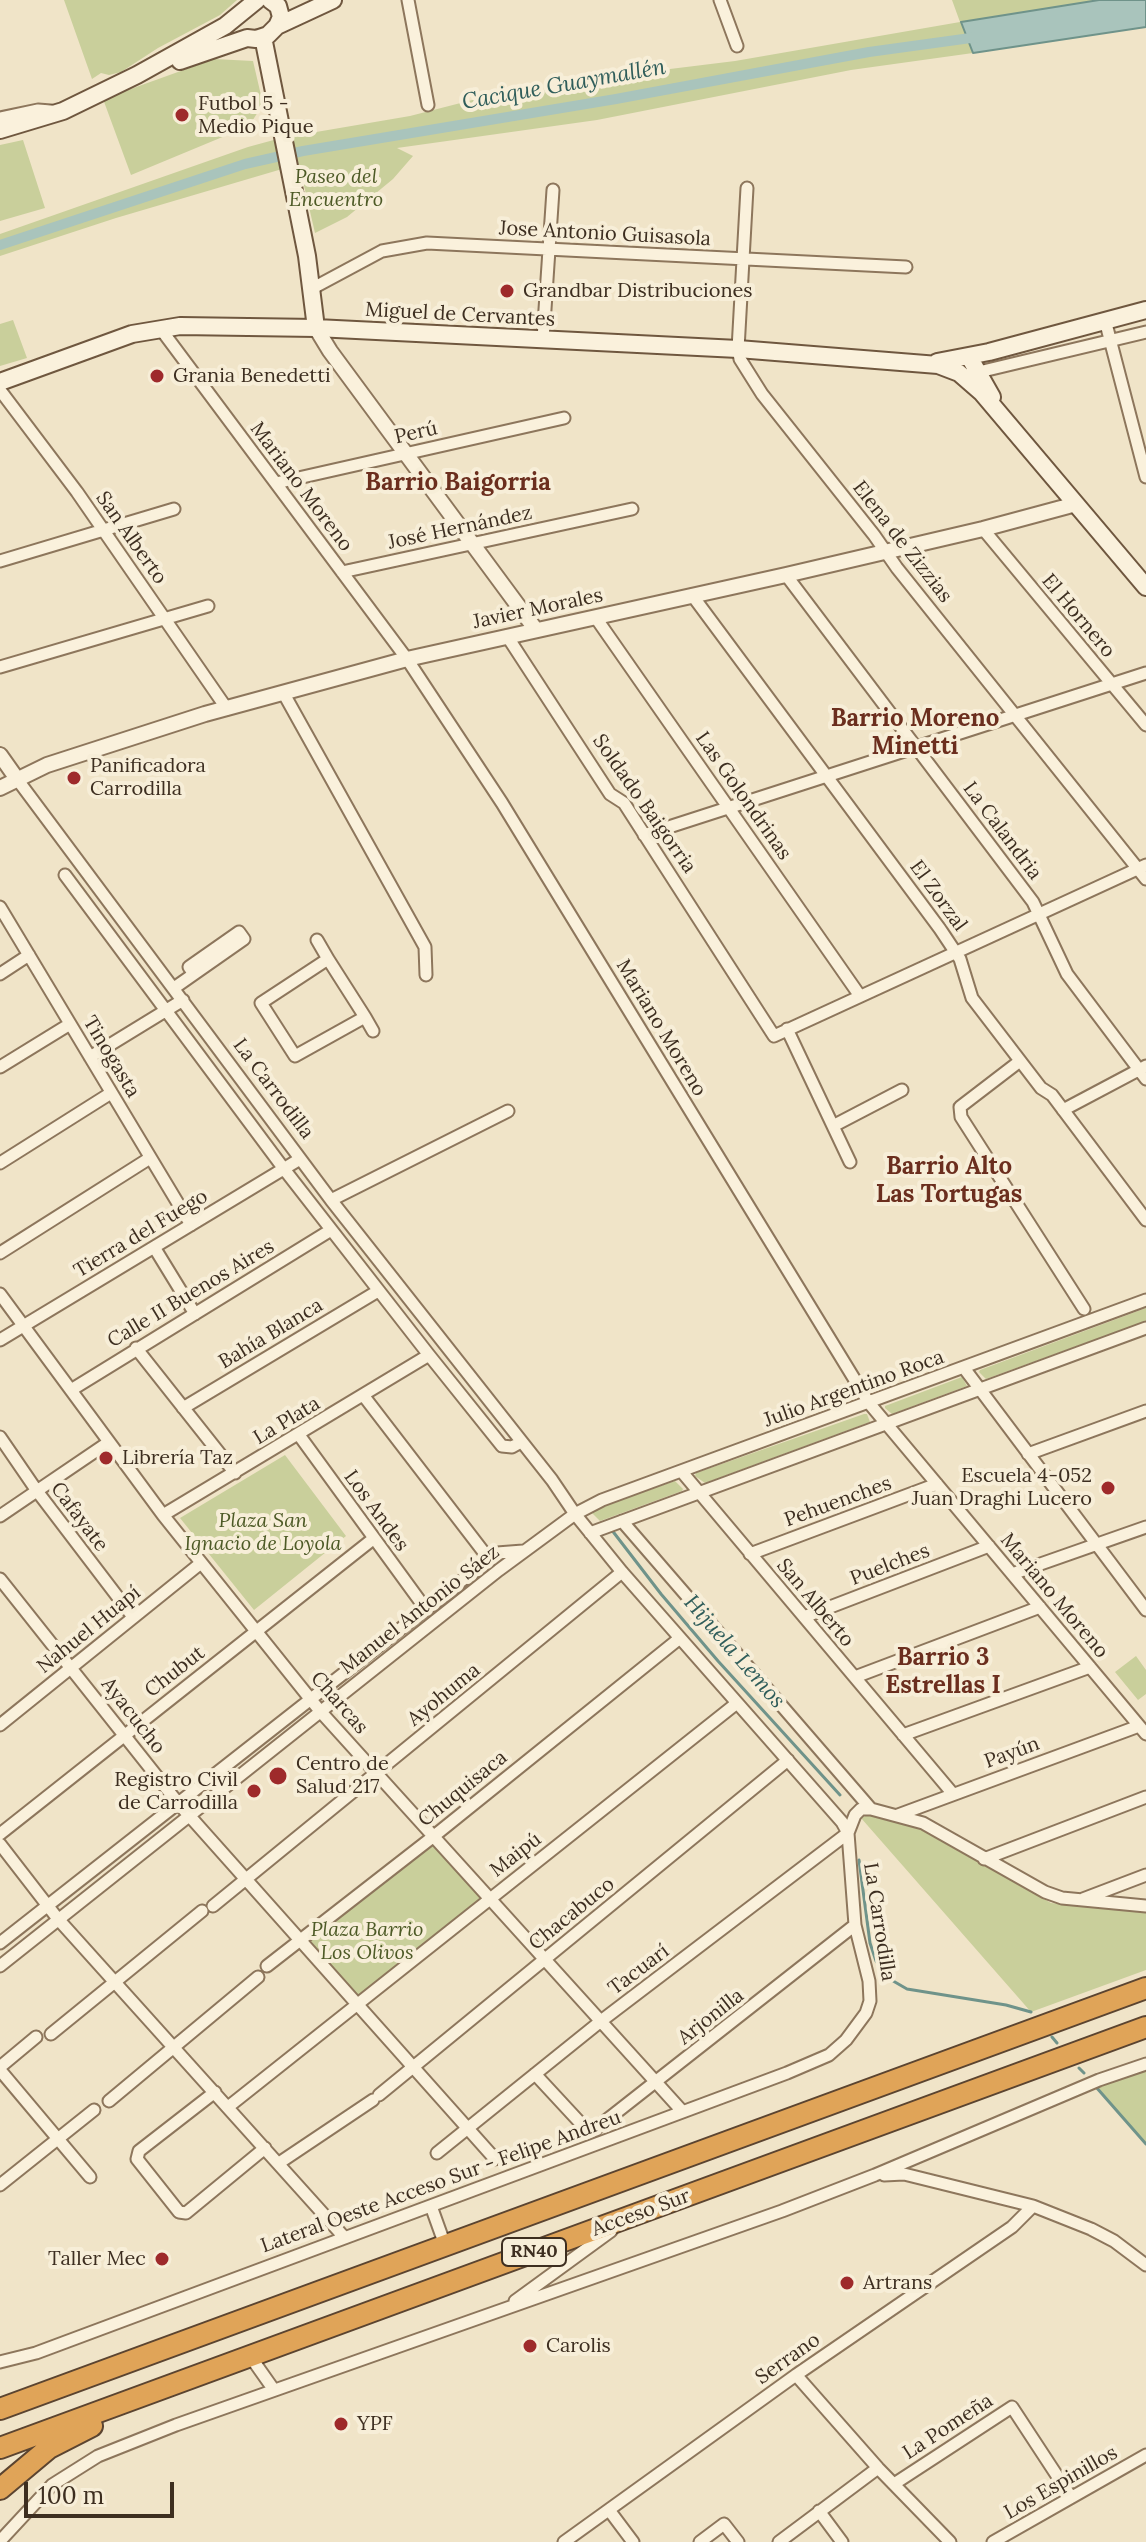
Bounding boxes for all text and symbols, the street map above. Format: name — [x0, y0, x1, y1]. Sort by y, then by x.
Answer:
water label: Cacique Guaymallén — [460, 54, 668, 116]
place label: Futbol 5 - Medio Pique — [198, 92, 314, 139]
marker: Futbol 5 - Medio Pique — [173, 106, 191, 124]
park label: Paseo del Encuentro — [289, 165, 383, 212]
street label: Jose Antonio Guisasola — [498, 216, 712, 252]
place label: Grandbar Distribuciones — [523, 279, 753, 303]
marker: Grandbar Distribuciones — [498, 282, 516, 300]
street label: Miguel de Cervantes — [364, 298, 556, 332]
place label: Grania Benedetti — [173, 364, 331, 388]
marker: Grania Benedetti — [148, 367, 166, 385]
street label: Perú — [392, 416, 440, 450]
street label: Mariano Moreno — [245, 418, 357, 556]
district label: Barrio Baigorria — [365, 469, 551, 497]
street label: Elena de Zizzias — [847, 476, 957, 608]
street label: San Alberto — [90, 487, 172, 589]
street label: José Hernández — [386, 501, 534, 555]
street label: El Hornero — [1036, 569, 1120, 663]
street label: Javier Morales — [471, 584, 605, 634]
district label: Barrio Moreno Minetti — [831, 705, 999, 761]
street label: Las Golondrinas — [690, 727, 796, 865]
street label: Soldado Baigorria — [587, 730, 701, 878]
place label: Panificadora Carrodilla — [90, 754, 206, 801]
marker: Panificadora Carrodilla — [65, 769, 83, 787]
street label: La Calandria — [957, 777, 1047, 885]
street label: El Zorzal — [904, 856, 972, 936]
street label: Mariano Moreno — [611, 955, 711, 1101]
street label: Tinogasta — [77, 1012, 145, 1102]
street label: La Carrodilla — [227, 1034, 319, 1144]
district label: Barrio Alto Las Tortugas — [876, 1153, 1022, 1209]
street label: Tierra del Fuego — [70, 1185, 212, 1283]
street label: Calle II Buenos Aires — [103, 1235, 279, 1353]
street label: Bahía Blanca — [215, 1294, 327, 1374]
street label: Julio Argentino Roca — [761, 1345, 947, 1433]
street label: La Plata — [249, 1392, 325, 1450]
place label: Librería Taz — [122, 1446, 233, 1470]
marker: Librería Taz — [97, 1449, 115, 1467]
place label: Escuela 4-052 Juan Draghi Lucero — [912, 1464, 1092, 1511]
street label: Los Andes — [339, 1466, 413, 1556]
street label: Pehuenches — [781, 1472, 895, 1532]
street label: Cafayate — [45, 1478, 113, 1556]
marker: Escuela 4-052 Juan Draghi Lucero — [1099, 1479, 1117, 1497]
park label: Plaza San Ignacio de Loyola — [184, 1509, 342, 1556]
street label: Mariano Moreno — [995, 1529, 1113, 1663]
street label: Puelches — [847, 1539, 933, 1591]
street label: Manuel Antonio Sáez — [336, 1540, 504, 1680]
street label: San Alberto — [771, 1554, 859, 1652]
street label: Nahuel Huapí — [33, 1581, 145, 1679]
water label: Hijuela Lemos — [678, 1590, 790, 1714]
street label: Chubut — [140, 1641, 210, 1703]
district label: Barrio 3 Estrellas I — [885, 1644, 1001, 1700]
street label: Ayohuma — [403, 1658, 485, 1732]
street label: Charcas — [305, 1667, 373, 1739]
street label: Ayacucho — [96, 1673, 170, 1759]
street label: Payún — [981, 1732, 1043, 1774]
street label: Chuquisaca — [414, 1746, 512, 1832]
place label: Centro de Salud 217 — [296, 1752, 389, 1799]
marker: Centro de Salud 217 — [267, 1765, 289, 1787]
place label: Registro Civil de Carrodilla — [114, 1768, 238, 1815]
marker: Registro Civil de Carrodilla — [245, 1782, 263, 1800]
street label: Maipú — [486, 1828, 546, 1882]
street label: La Carrodilla — [858, 1861, 900, 1983]
street label: Chacabuco — [524, 1872, 620, 1956]
park label: Plaza Barrio Los Olivos — [311, 1918, 423, 1965]
street label: Tacuarí — [604, 1939, 674, 2001]
street label: Arjonilla — [673, 1984, 749, 2050]
street label: Lateral Oeste Acceso Sur - Felipe Andreu — [258, 2106, 624, 2258]
street label: Acceso Sur — [589, 2184, 693, 2242]
road number: RN40 — [502, 2238, 566, 2266]
place label: Taller Mec — [48, 2247, 146, 2271]
marker: Taller Mec — [153, 2250, 171, 2268]
place label: Artrans — [863, 2271, 932, 2295]
marker: Artrans — [838, 2274, 856, 2292]
street label: Serrano — [751, 2328, 825, 2390]
place label: Carolis — [546, 2334, 611, 2358]
marker: Carolis — [521, 2337, 539, 2355]
street label: La Pomeña — [899, 2389, 997, 2465]
place label: YPF — [357, 2412, 393, 2436]
marker: YPF — [332, 2415, 350, 2433]
street label: Los Espinillos — [1000, 2441, 1122, 2525]
scale bar — [28, 2466, 178, 2516]
text: 100 m — [38, 2480, 104, 2511]

